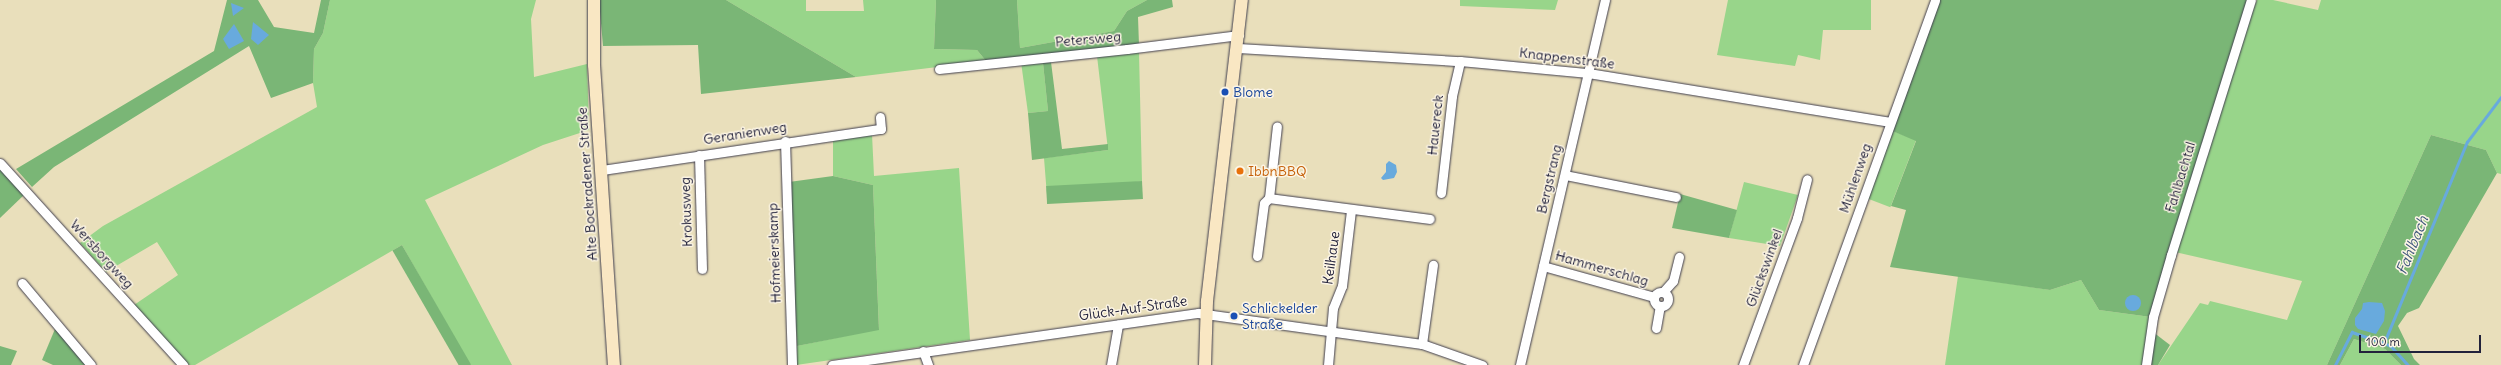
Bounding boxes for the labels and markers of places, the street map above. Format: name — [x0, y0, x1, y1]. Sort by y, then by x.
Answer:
place label: Blome — [1233, 84, 1273, 100]
marker: Blome — [1220, 87, 1230, 97]
place label: IbbnBBQ — [1248, 163, 1307, 179]
marker: IbbnBBQ — [1235, 166, 1245, 176]
place label: Schlickelder Straße — [1242, 300, 1318, 332]
marker: Schlickelder Straße — [1229, 311, 1239, 321]

